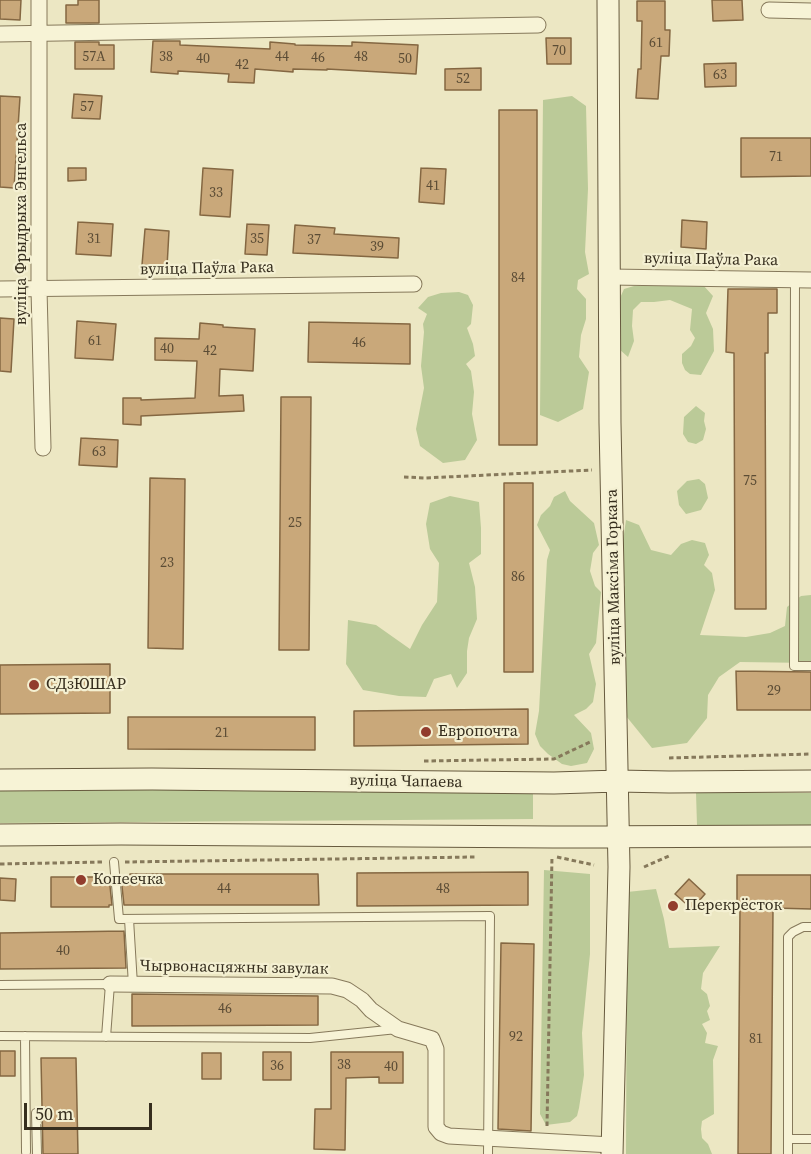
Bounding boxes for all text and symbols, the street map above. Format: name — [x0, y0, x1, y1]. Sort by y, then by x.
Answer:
house number: 61 — [649, 35, 663, 51]
house number: 70 — [552, 43, 566, 59]
house number: 57А — [82, 49, 106, 65]
house number: 38 — [159, 49, 173, 65]
house number: 44 — [275, 49, 289, 65]
house number: 48 — [354, 49, 368, 65]
house number: 46 — [311, 50, 325, 66]
house number: 40 — [196, 51, 210, 67]
house number: 50 — [398, 51, 412, 67]
house number: 42 — [235, 57, 249, 73]
house number: 63 — [713, 67, 727, 83]
house number: 52 — [456, 71, 470, 87]
house number: 57 — [80, 99, 94, 115]
street label: вуліца Фрыдрыха Энгельса — [12, 123, 32, 325]
house number: 71 — [769, 149, 783, 165]
house number: 41 — [426, 178, 440, 194]
house number: 33 — [209, 185, 223, 201]
house number: 31 — [87, 231, 101, 247]
house number: 35 — [250, 231, 264, 247]
house number: 37 — [307, 232, 321, 248]
house number: 39 — [370, 239, 384, 255]
street label: вуліца Паўла Рака — [644, 249, 778, 271]
street label: вуліца Паўла Рака — [140, 258, 274, 280]
house number: 84 — [511, 270, 525, 286]
house number: 61 — [88, 333, 102, 349]
house number: 46 — [352, 335, 366, 351]
house number: 40 — [160, 341, 174, 357]
house number: 42 — [203, 343, 217, 359]
house number: 63 — [92, 444, 106, 460]
house number: 75 — [743, 473, 757, 489]
street label: вуліца Максіма Горкага — [603, 489, 625, 665]
house number: 25 — [288, 515, 302, 531]
house number: 23 — [160, 555, 174, 571]
house number: 86 — [511, 569, 525, 585]
place label: СДзЮШАР — [46, 675, 126, 695]
marker: СДзЮШАР — [27, 678, 41, 692]
house number: 29 — [767, 683, 781, 699]
place label: Европочта — [438, 722, 518, 742]
house number: 21 — [215, 725, 229, 741]
marker: Европочта — [419, 725, 433, 739]
street label: вуліца Чапаева — [349, 771, 463, 793]
place label: Копеечка — [93, 870, 163, 890]
marker: Копеечка — [74, 873, 88, 887]
house number: 44 — [217, 881, 231, 897]
house number: 48 — [436, 881, 450, 897]
place label: Перекрёсток — [685, 896, 782, 916]
marker: Перекрёсток — [666, 899, 680, 913]
house number: 40 — [56, 943, 70, 959]
street label: Чырвонасцяжны завулак — [139, 957, 329, 979]
house number: 46 — [218, 1001, 232, 1017]
house number: 92 — [509, 1029, 523, 1045]
house number: 81 — [749, 1031, 763, 1047]
house number: 38 — [337, 1057, 351, 1073]
house number: 36 — [270, 1058, 284, 1074]
house number: 40 — [384, 1059, 398, 1075]
scale bar — [27, 1091, 154, 1129]
text: 50 m — [35, 1101, 73, 1126]

